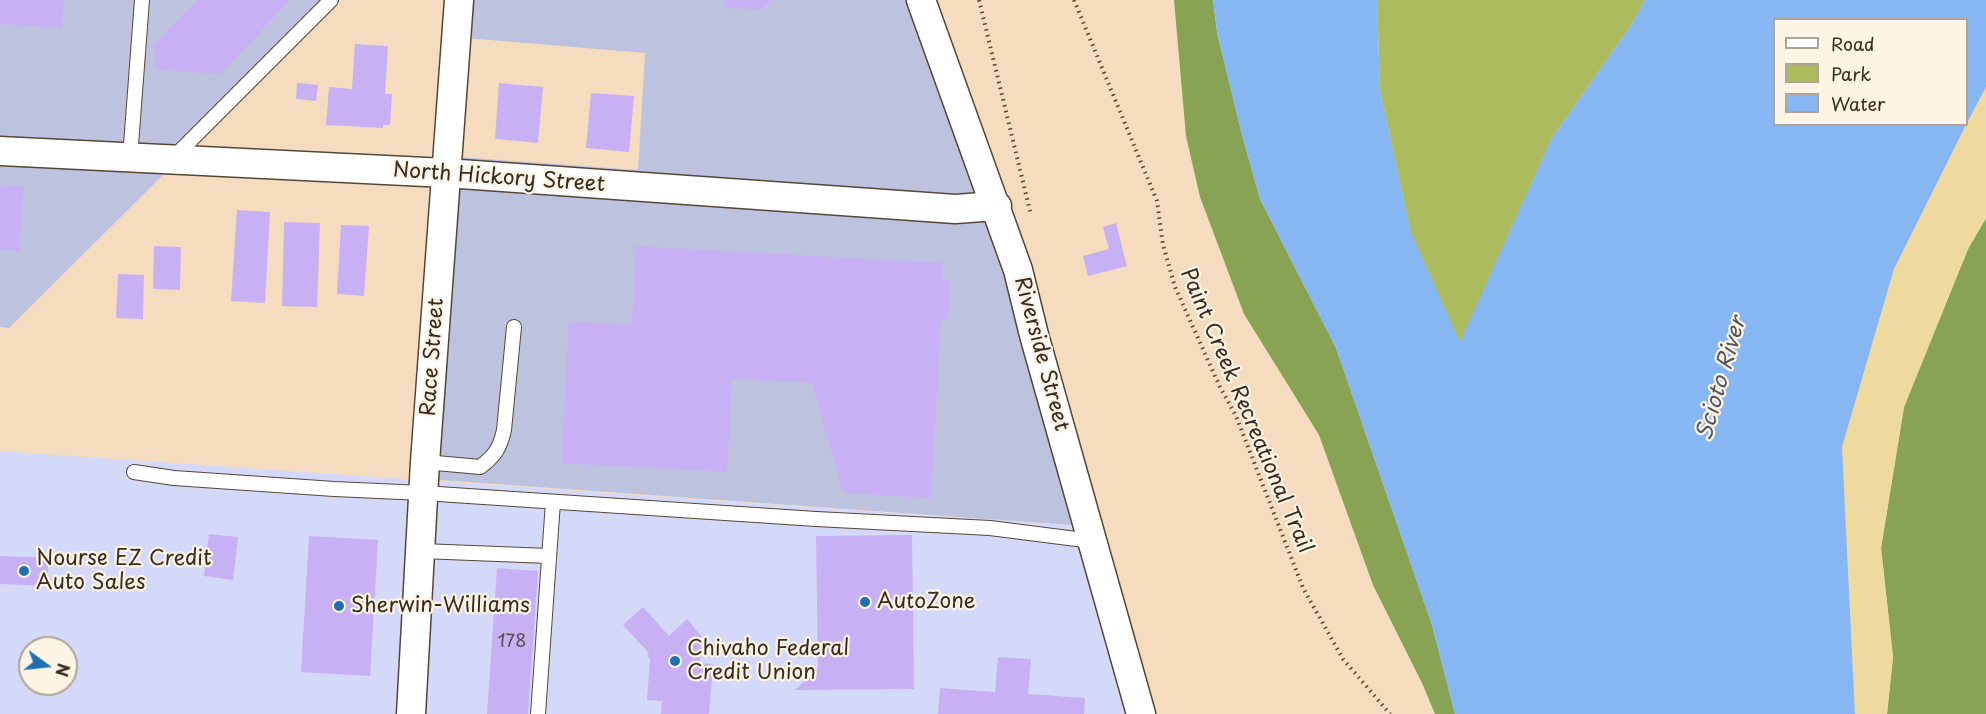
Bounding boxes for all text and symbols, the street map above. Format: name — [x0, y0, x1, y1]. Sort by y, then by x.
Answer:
legend — [1773, 18, 1968, 126]
text: Road — [1831, 30, 1875, 57]
text: Park — [1831, 60, 1871, 87]
text: Water — [1831, 90, 1885, 117]
street label: North Hickory Street — [392, 158, 606, 198]
street label: Paint Creek Recreational Trail — [1174, 265, 1318, 557]
street label: Riverside Street — [1008, 274, 1074, 434]
street label: Race Street — [416, 297, 450, 417]
water label: Scioto River — [1692, 314, 1752, 444]
place label: Nourse EZ Credit Auto Sales — [36, 546, 212, 596]
marker: Nourse EZ Credit Auto Sales — [17, 564, 31, 578]
place label: AutoZone — [877, 589, 976, 615]
place label: Sherwin-Williams — [351, 593, 530, 619]
marker: AutoZone — [858, 595, 872, 609]
marker: Sherwin-Williams — [332, 599, 346, 613]
house number: 178 — [498, 631, 526, 653]
north arrow — [18, 636, 78, 696]
place label: Chivaho Federal Credit Union — [687, 636, 849, 686]
marker: Chivaho Federal Credit Union — [668, 654, 682, 668]
text: N — [50, 661, 77, 679]

